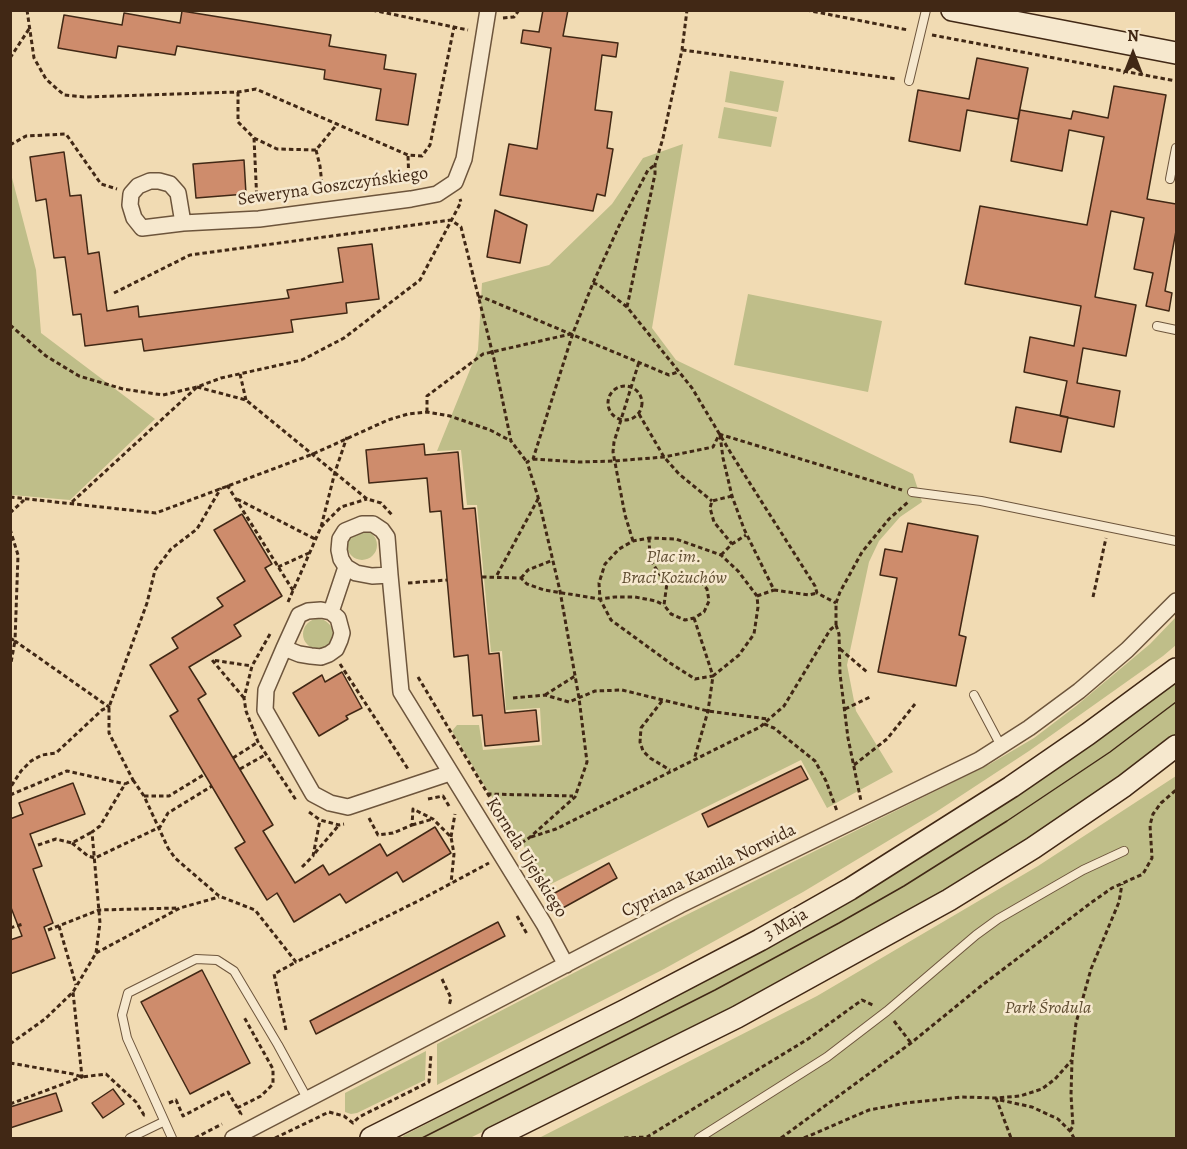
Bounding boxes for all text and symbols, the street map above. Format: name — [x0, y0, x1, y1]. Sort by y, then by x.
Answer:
north arrow — [1103, 24, 1163, 84]
text: N — [1127, 25, 1139, 47]
street label: Seweryna Goszczyńskiego — [236, 163, 430, 211]
park label: Plac im. Braci Kożuchów — [621, 547, 727, 590]
street label: Kornela Ujejskiego — [480, 794, 572, 922]
street label: Cypriana Kamila Norwida — [618, 819, 800, 923]
street label: 3 Maja — [760, 904, 812, 946]
park label: Park Środula — [1005, 998, 1091, 1020]

